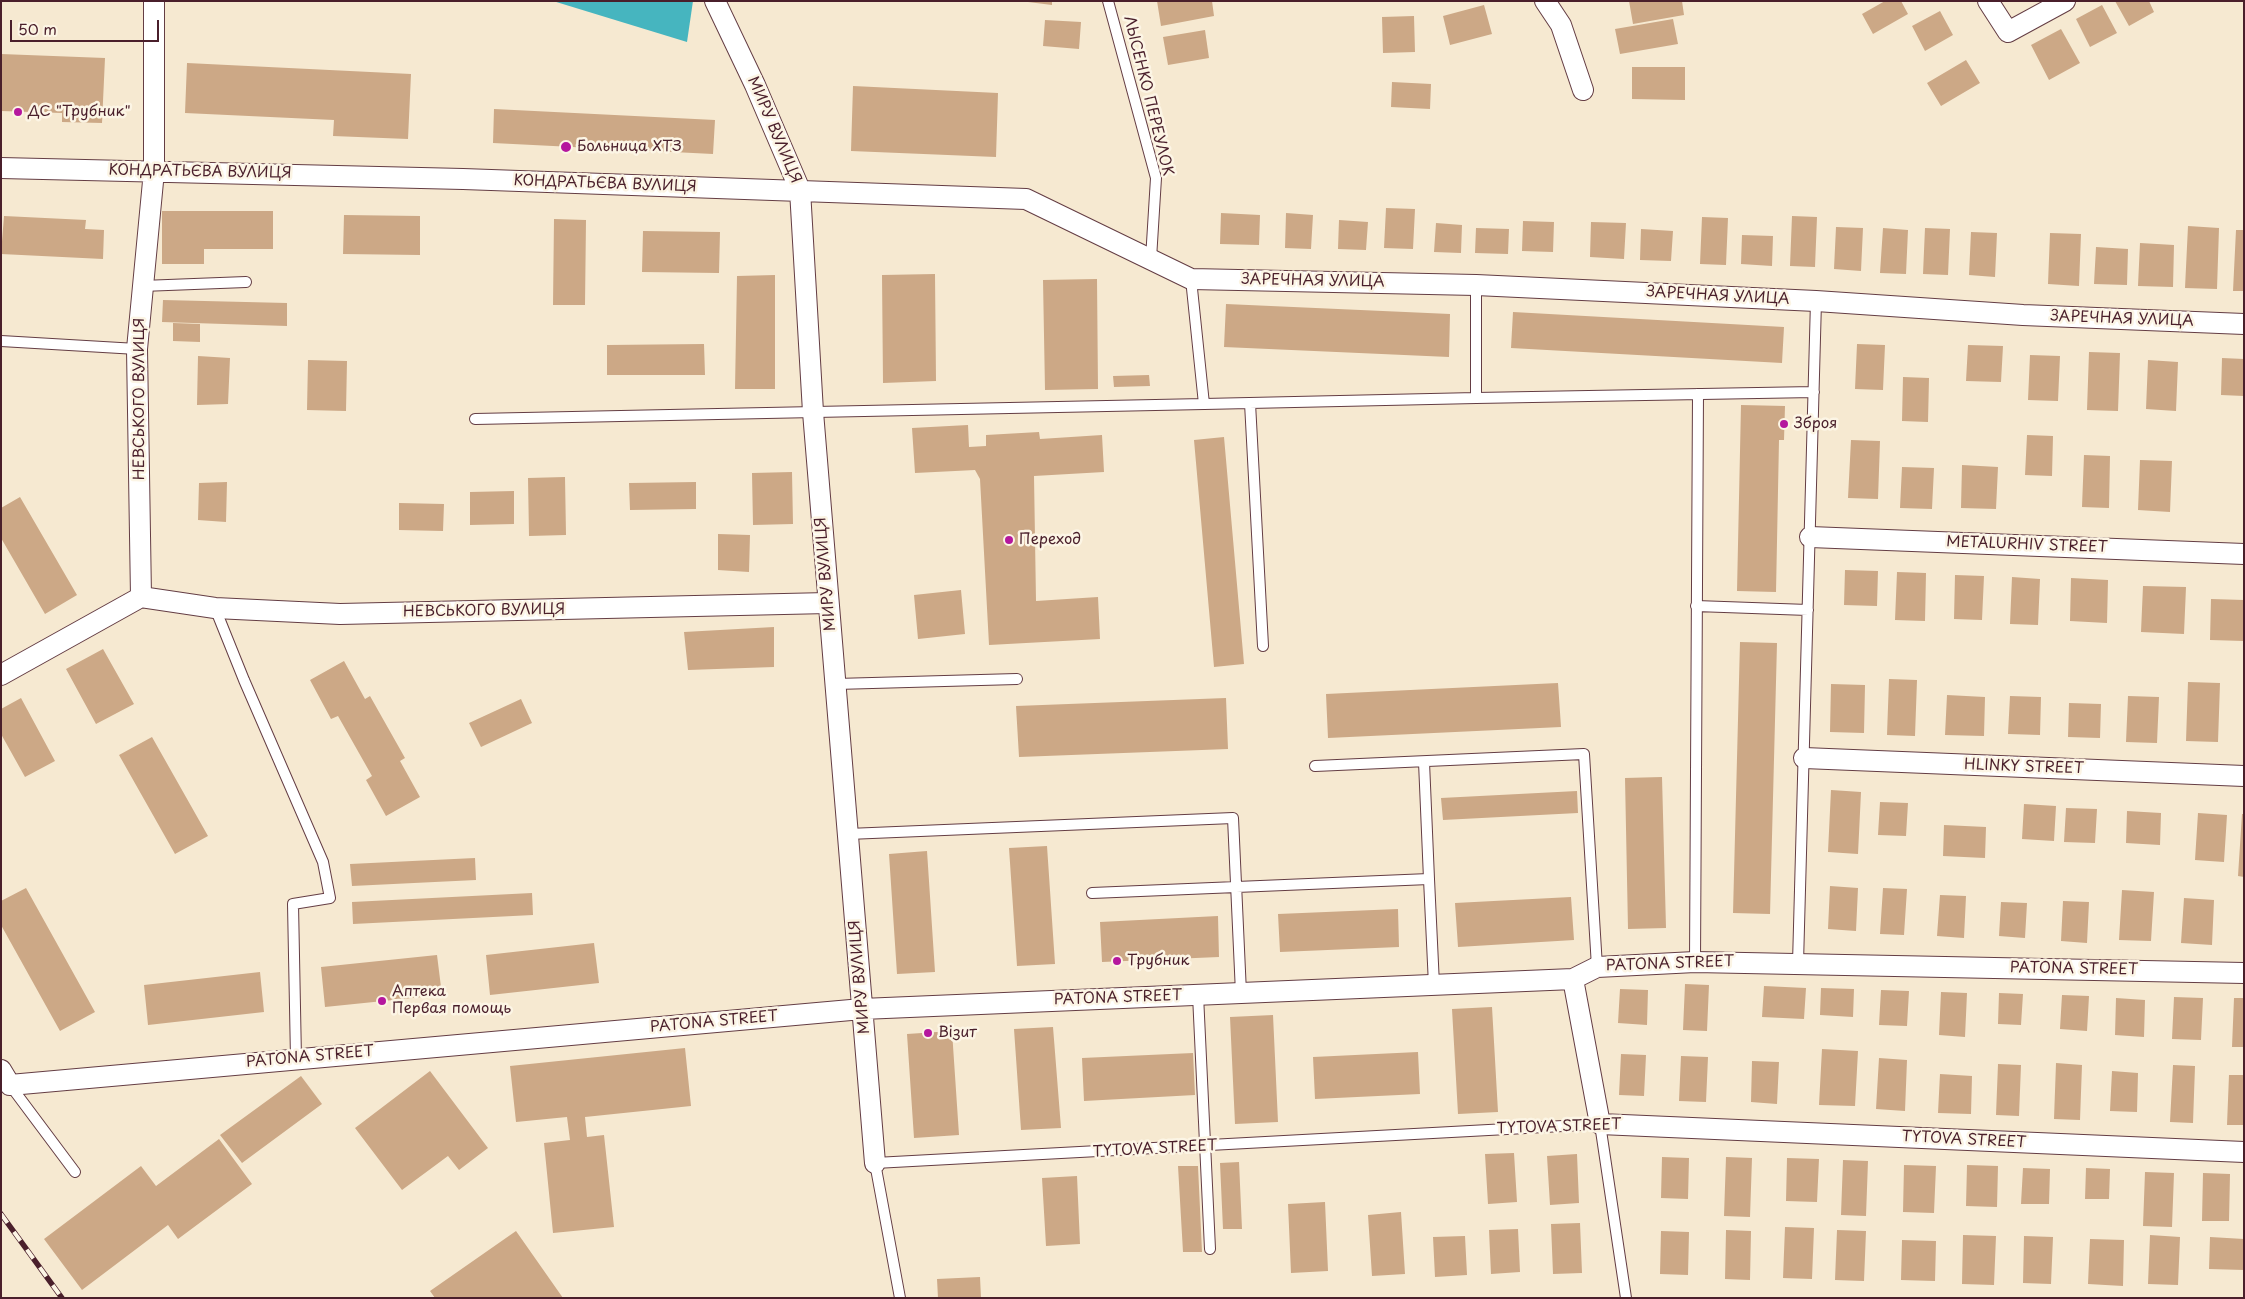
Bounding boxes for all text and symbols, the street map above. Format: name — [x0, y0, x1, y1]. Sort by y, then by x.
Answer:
scale bar — [12, 10, 161, 42]
street label: ЛЫСЕНКО ПЕРЕУЛОК — [1119, 14, 1177, 178]
text: 50 m — [18, 17, 57, 40]
street label: МИРУ ВУЛИЦЯ — [743, 74, 805, 186]
place label: ДС "Трубник" — [28, 103, 131, 121]
marker: ДС "Трубник" — [12, 106, 24, 118]
place label: Больница ХТЗ — [577, 138, 682, 156]
marker: Больница ХТЗ — [559, 140, 573, 154]
street label: КОНДРАТЬЄВА ВУЛИЦЯ — [108, 161, 292, 183]
street label: КОНДРАТЬЄВА ВУЛИЦЯ — [513, 172, 697, 196]
street label: ЗАРЕЧНАЯ УЛИЦА — [1241, 271, 1385, 291]
street label: ЗАРЕЧНАЯ УЛИЦА — [1646, 283, 1790, 309]
street label: ЗАРЕЧНАЯ УЛИЦА — [2050, 308, 2194, 330]
street label: НЕВСЬКОГО ВУЛИЦЯ — [131, 318, 149, 480]
place label: Зброя — [1794, 415, 1837, 433]
marker: Зброя — [1778, 418, 1790, 430]
street label: МИРУ ВУЛИЦЯ — [812, 516, 840, 632]
place label: Переход — [1019, 531, 1081, 549]
street label: METALURHIV STREET — [1946, 533, 2108, 557]
marker: Переход — [1003, 534, 1015, 546]
street label: НЕВСЬКОГО ВУЛИЦЯ — [403, 601, 565, 621]
street label: HLINKY STREET — [1964, 756, 2084, 778]
street label: МИРУ ВУЛИЦЯ — [846, 919, 874, 1035]
place label: Трубник — [1127, 952, 1190, 970]
street label: PATONA STREET — [1606, 953, 1734, 975]
marker: Трубник — [1111, 955, 1123, 967]
street label: PATONA STREET — [2010, 959, 2138, 979]
place label: Аптека Первая помощь — [392, 983, 511, 1018]
street label: PATONA STREET — [1054, 987, 1182, 1009]
marker: Аптека Первая помощь — [376, 995, 388, 1007]
street label: PATONA STREET — [649, 1007, 779, 1037]
place label: Візит — [938, 1024, 977, 1042]
marker: Візит — [922, 1027, 934, 1039]
street label: PATONA STREET — [245, 1042, 375, 1072]
street label: TYTOVA STREET — [1496, 1116, 1622, 1138]
street label: TYTOVA STREET — [1901, 1128, 2027, 1152]
street label: TYTOVA STREET — [1092, 1137, 1218, 1161]

